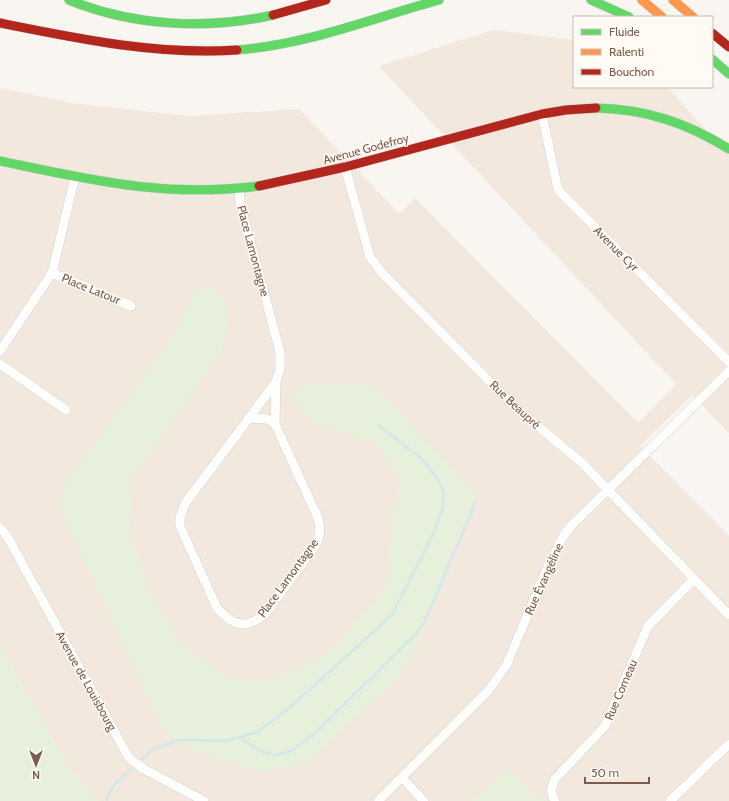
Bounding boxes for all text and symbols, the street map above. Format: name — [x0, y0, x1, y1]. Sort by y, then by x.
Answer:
legend — [573, 16, 713, 88]
text: Fluide — [609, 24, 640, 39]
text: Ralenti — [609, 44, 644, 59]
text: Bouchon — [609, 64, 655, 79]
street label: Avenue Godefroy — [321, 130, 410, 167]
street label: Place Lamontagne — [234, 204, 273, 298]
street label: Avenue Cyr — [591, 223, 642, 275]
street label: Place Latour — [60, 270, 123, 307]
street label: Rue Beaupré — [487, 377, 544, 432]
street label: Place Lamontagne — [254, 535, 321, 620]
street label: Rue Évangéline — [521, 540, 566, 617]
street label: Avenue de Louisbourg — [53, 628, 121, 734]
street label: Rue Comeau — [601, 657, 640, 723]
north arrow — [16, 745, 56, 785]
scale bar — [585, 759, 649, 785]
text: 50 m — [591, 765, 619, 780]
text: N — [32, 768, 40, 782]

